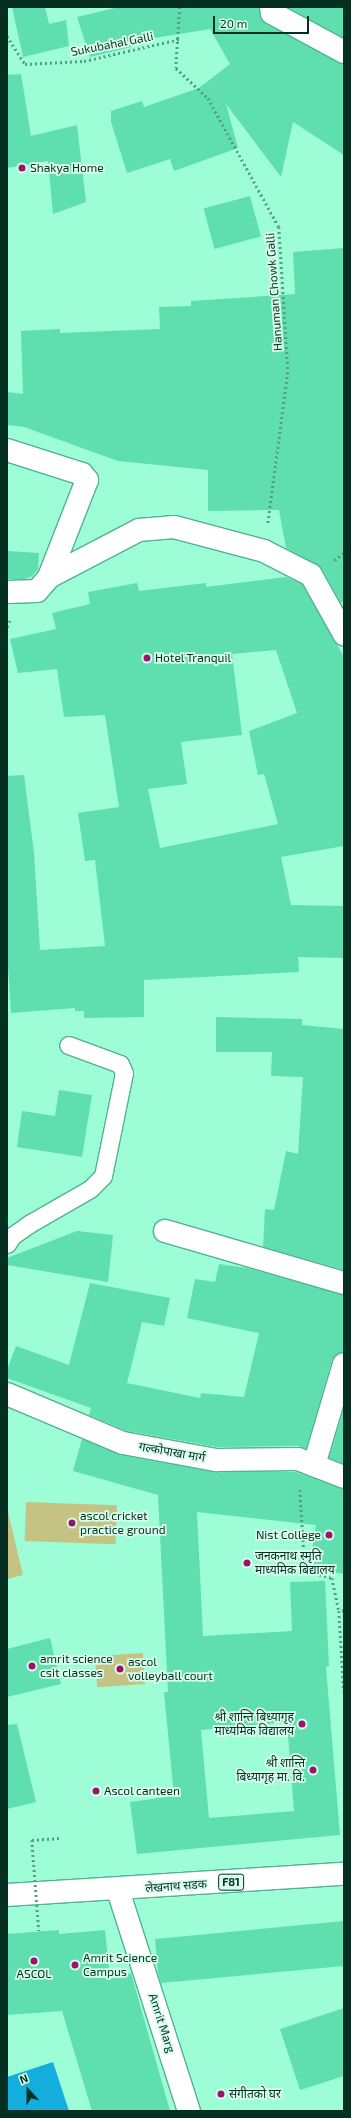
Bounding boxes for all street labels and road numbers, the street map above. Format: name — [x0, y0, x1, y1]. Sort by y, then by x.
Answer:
street label: Sukubahal Galli — [69, 29, 155, 59]
street label: Hanuman Chowk Galli — [263, 232, 285, 352]
street label: गल्कोपाखा मार्ग — [138, 1439, 206, 1465]
road number: F81 — [218, 1873, 244, 1891]
street label: लेखनाथ सडक — [145, 1877, 207, 1895]
street label: Amrit Marg — [146, 1991, 178, 2055]

